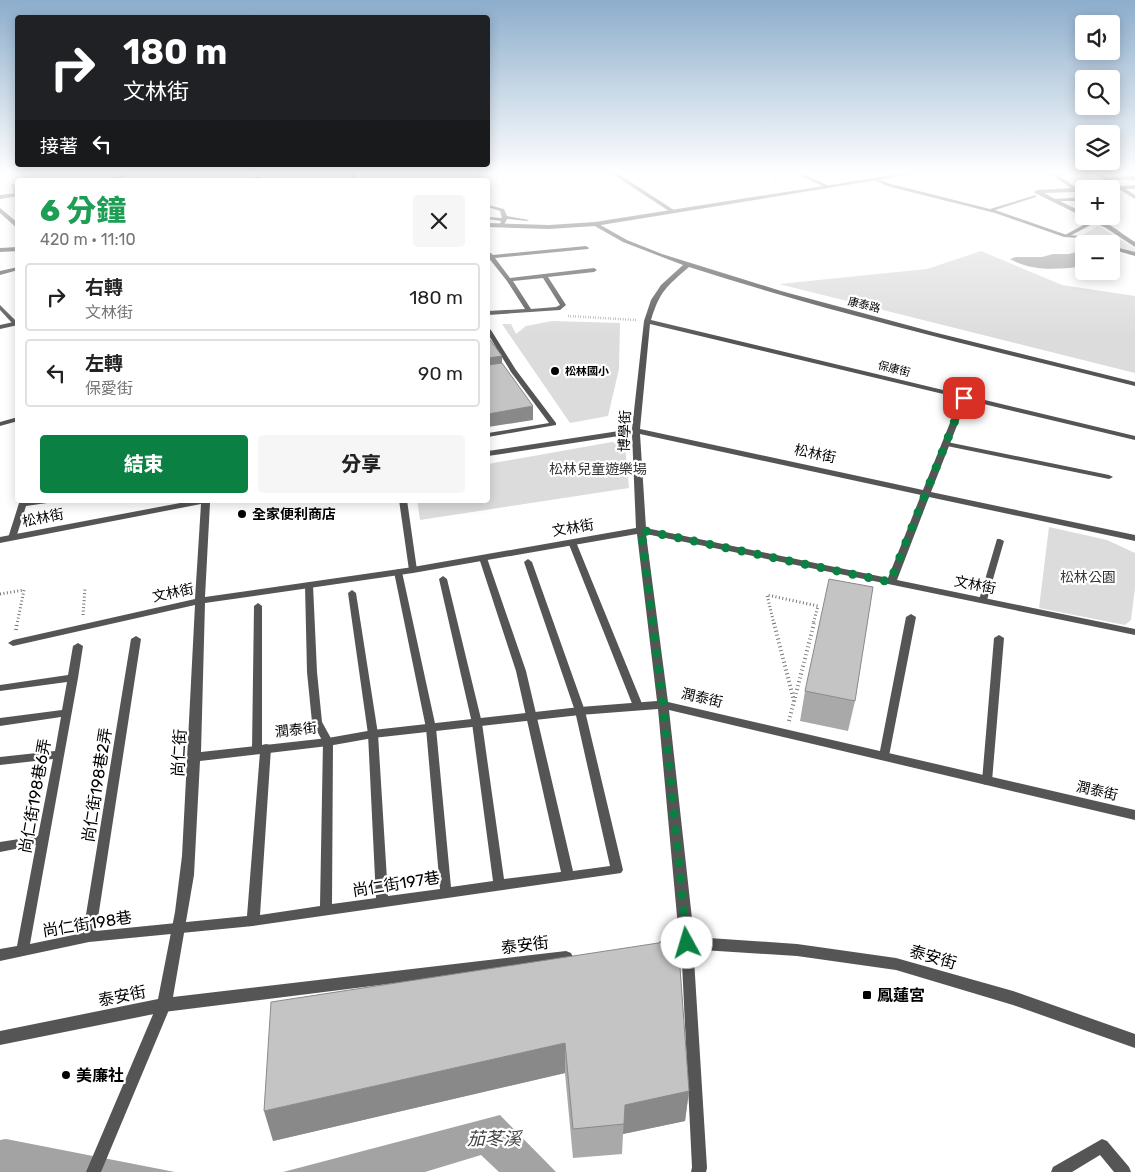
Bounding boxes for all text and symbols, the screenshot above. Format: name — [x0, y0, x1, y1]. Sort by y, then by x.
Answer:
map controls — [1075, 15, 1120, 280]
button: sound — [1075, 15, 1120, 60]
text: 180 m — [123, 31, 227, 73]
icon: right — [40, 35, 105, 100]
button: search — [1075, 70, 1120, 115]
text: 文林街 — [123, 78, 189, 105]
button: layers — [1075, 125, 1120, 170]
icon: left — [88, 130, 116, 158]
text: 接著 — [40, 135, 78, 158]
button: + — [1075, 180, 1120, 225]
text: 6 分鐘 — [40, 193, 126, 229]
button: close — [413, 195, 465, 247]
text: 420 m · 11:10 — [40, 230, 136, 249]
button: − — [1075, 235, 1120, 280]
text: 右轉 — [85, 276, 123, 299]
icon: right — [42, 283, 70, 311]
text: 180 m — [409, 286, 463, 309]
street label: 康泰路 — [846, 295, 882, 315]
text: 文林街 — [85, 303, 133, 322]
text: 左轉 — [85, 352, 123, 375]
icon: left — [42, 359, 70, 387]
street label: 保康街 — [876, 359, 912, 379]
text: 90 m — [418, 362, 463, 385]
marker: 松林國小 — [549, 365, 561, 377]
place label: 松林國小 — [565, 365, 609, 378]
pin — [943, 377, 985, 419]
text: 保愛街 — [85, 379, 133, 398]
icon: arrive — [950, 384, 978, 412]
street label: 博學街 — [616, 410, 634, 452]
button: 結束 — [40, 435, 248, 493]
button: 分享 — [258, 435, 465, 493]
street label: 松林街 — [793, 441, 837, 467]
park label: 松林兒童遊樂場 — [549, 461, 647, 478]
street label: 松林街 — [21, 506, 65, 530]
place label: 全家便利商店 — [252, 506, 336, 523]
marker: 全家便利商店 — [236, 508, 248, 520]
street label: 文林街 — [551, 516, 595, 540]
park label: 松林公園 — [1060, 569, 1116, 586]
street label: 文林街 — [953, 573, 997, 597]
street label: 文林街 — [151, 580, 195, 606]
street label: 潤泰街 — [680, 685, 724, 711]
street label: 潤泰街 — [274, 719, 318, 741]
street label: 尚仁街198巷2弄 — [79, 726, 115, 844]
street label: 尚仁街 — [168, 729, 190, 777]
street label: 尚仁街198巷6弄 — [16, 737, 54, 855]
street label: 潤泰街 — [1075, 778, 1119, 804]
street label: 尚仁街197巷 — [351, 868, 441, 900]
street label: 尚仁街198巷 — [41, 908, 133, 940]
position arrow — [660, 916, 712, 968]
street label: 泰安街 — [500, 933, 550, 957]
street label: 泰安街 — [907, 941, 959, 973]
street label: 泰安街 — [97, 982, 147, 1010]
place label: 鳳蓮宮 — [877, 986, 925, 1005]
marker: 鳳蓮宮 — [861, 989, 873, 1001]
place label: 美廉社 — [76, 1066, 124, 1085]
marker: 美廉社 — [60, 1069, 72, 1081]
water label: 茄苳溪 — [467, 1128, 524, 1150]

